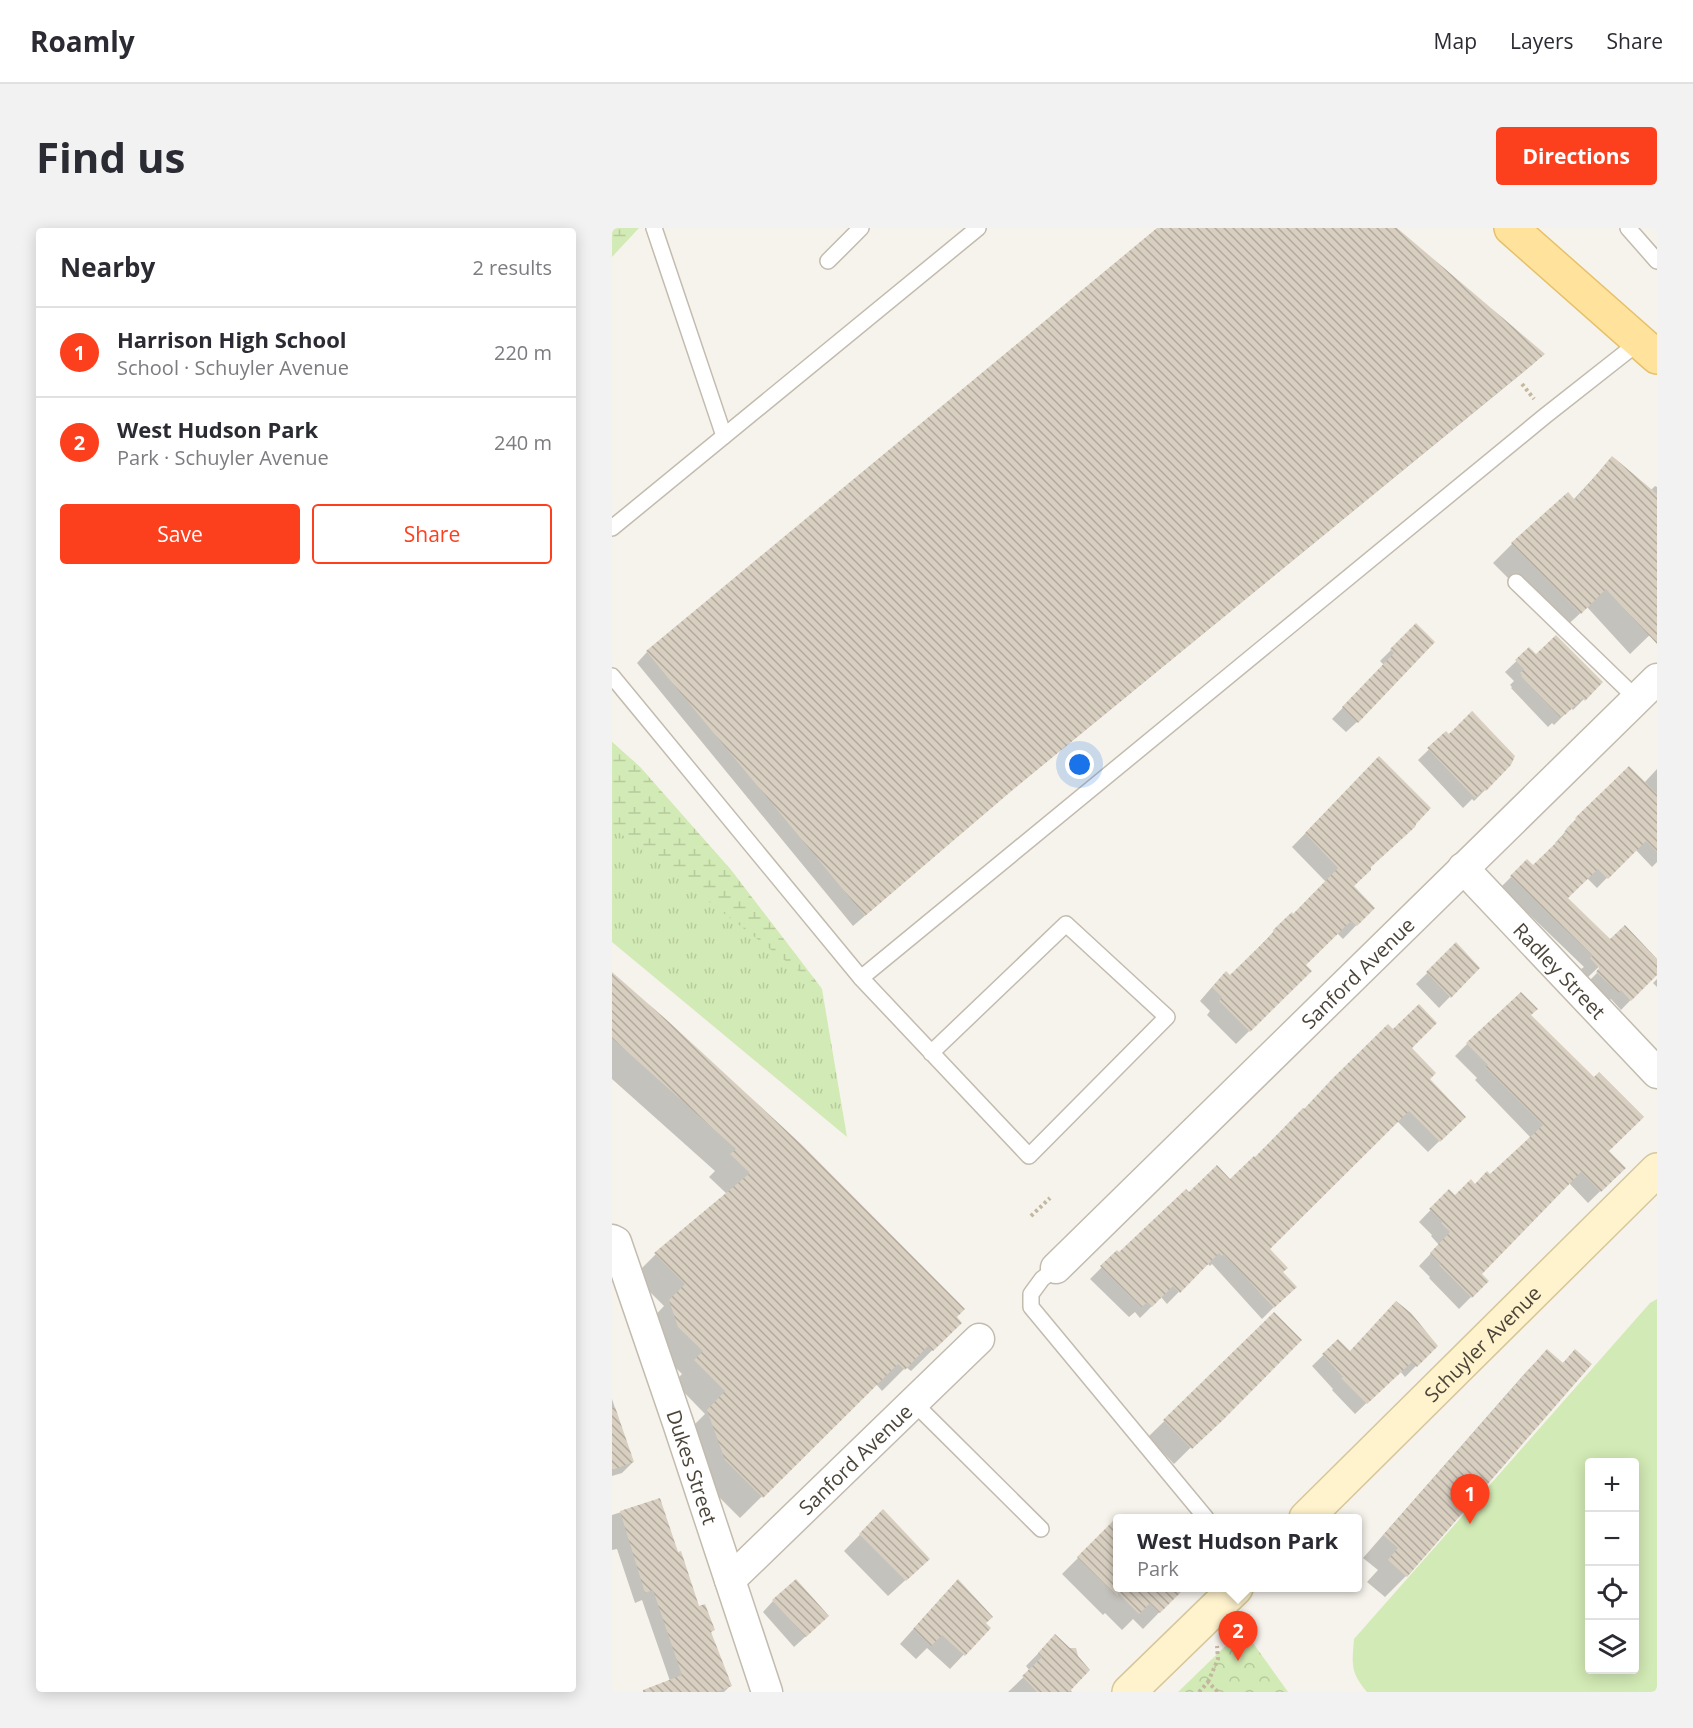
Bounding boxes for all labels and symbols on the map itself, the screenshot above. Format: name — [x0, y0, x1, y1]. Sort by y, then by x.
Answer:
your location — [1065, 750, 1094, 779]
street label: Sanford Avenue — [1295, 911, 1420, 1034]
street label: Radley Street — [1508, 916, 1612, 1024]
street label: Schuyler Avenue — [1418, 1279, 1546, 1407]
street label: Sanford Avenue — [792, 1398, 918, 1520]
street label: Dukes Street — [661, 1406, 724, 1528]
pin: 1 — [1450, 1474, 1490, 1524]
pin: 2 — [1218, 1612, 1258, 1661]

